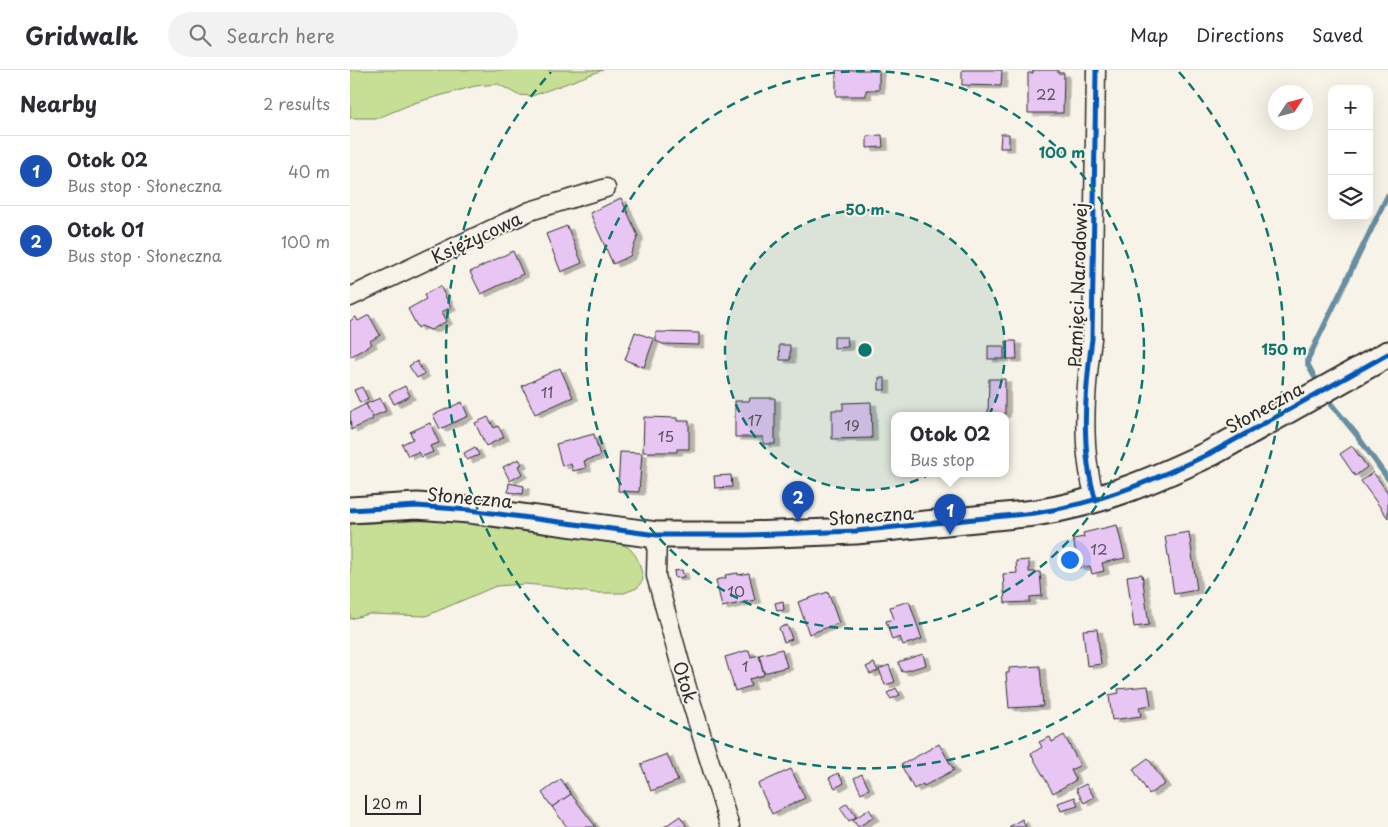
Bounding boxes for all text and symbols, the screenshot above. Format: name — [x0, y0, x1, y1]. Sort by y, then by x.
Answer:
search box — [168, 12, 518, 57]
text: Gridwalk — [25, 17, 138, 53]
icon: search — [186, 21, 214, 49]
text: Search here — [226, 21, 335, 49]
text: Map — [1130, 21, 1168, 48]
text: Directions — [1196, 21, 1284, 48]
text: Saved — [1312, 21, 1363, 48]
house number: 22 — [1036, 82, 1056, 105]
north arrow — [1268, 85, 1313, 130]
map controls — [1328, 85, 1373, 220]
button: + — [1328, 85, 1373, 130]
text: Nearby — [20, 87, 97, 119]
text: 2 results — [263, 91, 330, 115]
button: − — [1328, 130, 1373, 175]
text: 100 m — [1039, 140, 1085, 163]
text: Otok 02 — [67, 145, 148, 173]
text: 1 — [32, 159, 40, 183]
text: 40 m — [288, 159, 330, 183]
text: Bus stop · Słoneczna — [67, 173, 222, 197]
button: layers — [1328, 175, 1373, 220]
text: 50 m — [846, 197, 884, 220]
street label: Pamięci Narodowej — [1061, 202, 1093, 368]
street label: Księżycowa — [426, 204, 526, 270]
text: Otok 01 — [67, 215, 144, 243]
text: 2 — [30, 229, 42, 253]
text: 100 m — [281, 229, 330, 253]
text: Bus stop · Słoneczna — [67, 243, 222, 267]
text: 150 m — [1261, 337, 1307, 360]
centre of rings — [856, 341, 874, 359]
street label: Słoneczna — [1220, 374, 1309, 440]
house number: 11 — [541, 380, 553, 403]
house number: 17 — [748, 408, 762, 431]
popup — [891, 412, 1009, 477]
house number: 19 — [844, 413, 860, 436]
text: Otok 02 — [910, 419, 990, 447]
house number: 15 — [658, 424, 674, 447]
text: Bus stop — [910, 447, 975, 471]
street label: Słoneczna — [426, 480, 515, 514]
pin: 2 — [782, 481, 814, 522]
pin: 1 — [934, 494, 966, 535]
street label: Słoneczna — [827, 498, 915, 531]
house number: 12 — [1090, 537, 1108, 560]
your location — [1057, 547, 1083, 573]
house number: 10 — [727, 579, 745, 602]
house number: 1 — [742, 654, 748, 677]
street label: Otok — [667, 658, 705, 706]
scale bar — [365, 792, 421, 815]
text: 20 m — [372, 793, 408, 814]

